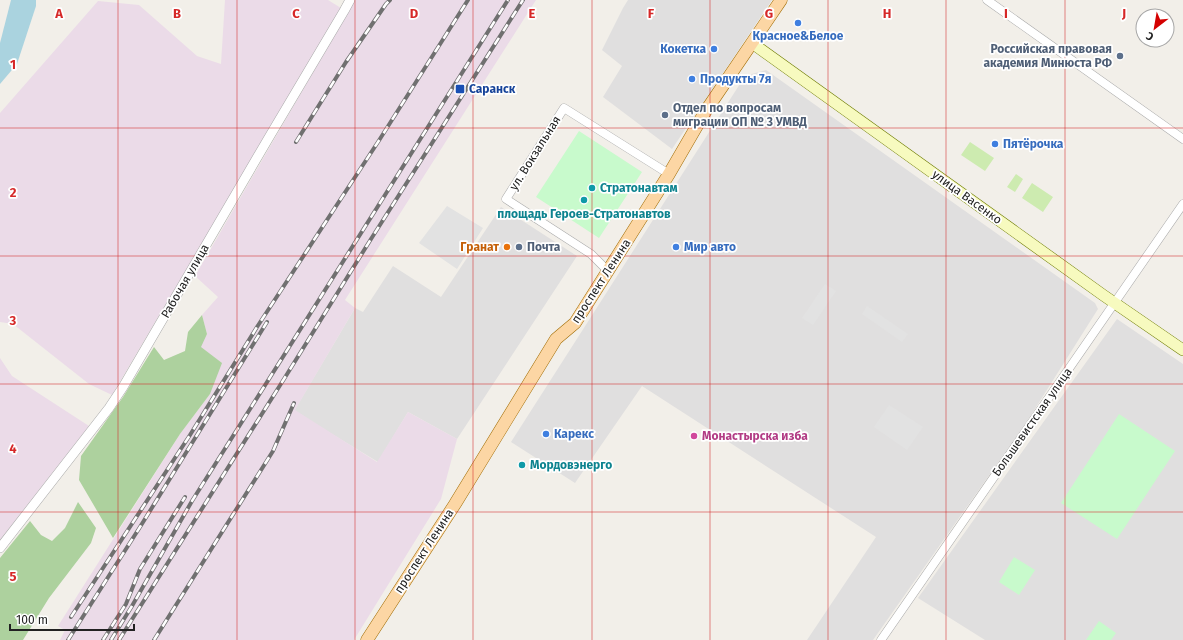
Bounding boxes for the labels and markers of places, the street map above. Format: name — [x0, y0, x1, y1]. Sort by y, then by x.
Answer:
marker: Красное&Белое — [793, 18, 803, 28]
place label: Красное&Белое — [753, 29, 844, 43]
place label: Кокетка — [660, 42, 706, 56]
place label: Российская правовая академия Минюста РФ — [984, 42, 1112, 70]
marker: Кокетка — [709, 44, 719, 54]
marker: Российская правовая академия Минюста РФ — [1115, 51, 1125, 61]
place label: Продукты 7я — [700, 72, 771, 86]
marker: Продукты 7я — [687, 74, 697, 84]
place label: Саранск — [469, 82, 516, 96]
marker: Саранск — [454, 83, 466, 95]
place label: Отдел по вопросам миграции ОП № 3 УМВД — [673, 101, 807, 129]
marker: Отдел по вопросам миграции ОП № 3 УМВД — [660, 110, 670, 120]
place label: Пятёрочка — [1003, 137, 1064, 151]
marker: Пятёрочка — [990, 139, 1000, 149]
place label: Стратонавтам — [600, 181, 678, 195]
marker: Стратонавтам — [587, 183, 597, 193]
marker: площадь Героев-Стратонавтов — [579, 195, 589, 205]
place label: площадь Героев-Стратонавтов — [497, 207, 671, 221]
place label: Гранат — [460, 240, 499, 254]
place label: Почта — [527, 240, 561, 254]
place label: Мир авто — [684, 240, 736, 254]
marker: Гранат — [502, 242, 512, 252]
marker: Почта — [514, 242, 524, 252]
marker: Мир авто — [671, 242, 681, 252]
place label: Карекс — [554, 427, 594, 441]
marker: Карекс — [541, 429, 551, 439]
place label: Монастырска изба — [702, 429, 808, 443]
marker: Монастырска изба — [689, 431, 699, 441]
place label: Мордовэнерго — [530, 458, 612, 472]
marker: Мордовэнерго — [517, 460, 527, 470]

